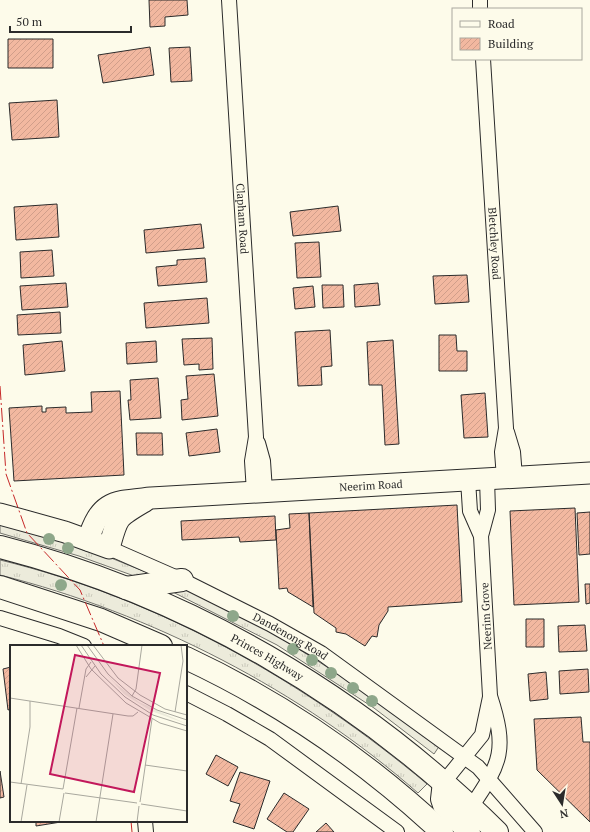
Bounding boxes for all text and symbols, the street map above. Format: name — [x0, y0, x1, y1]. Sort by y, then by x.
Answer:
scale bar — [10, 8, 131, 34]
legend — [452, 8, 582, 60]
text: 50 m — [16, 14, 43, 29]
text: Road — [488, 16, 515, 31]
text: Building — [488, 36, 534, 51]
street label: Clapham Road — [233, 183, 252, 254]
street label: Bletchley Road — [485, 207, 504, 280]
street label: Neerim Road — [339, 477, 403, 494]
street label: Neerim Grove — [477, 582, 495, 650]
street label: Dandenong Road — [251, 610, 331, 663]
street label: Princes Highway — [229, 631, 306, 684]
inset map — [10, 645, 187, 822]
north arrow — [542, 784, 582, 824]
text: N — [558, 806, 570, 822]

